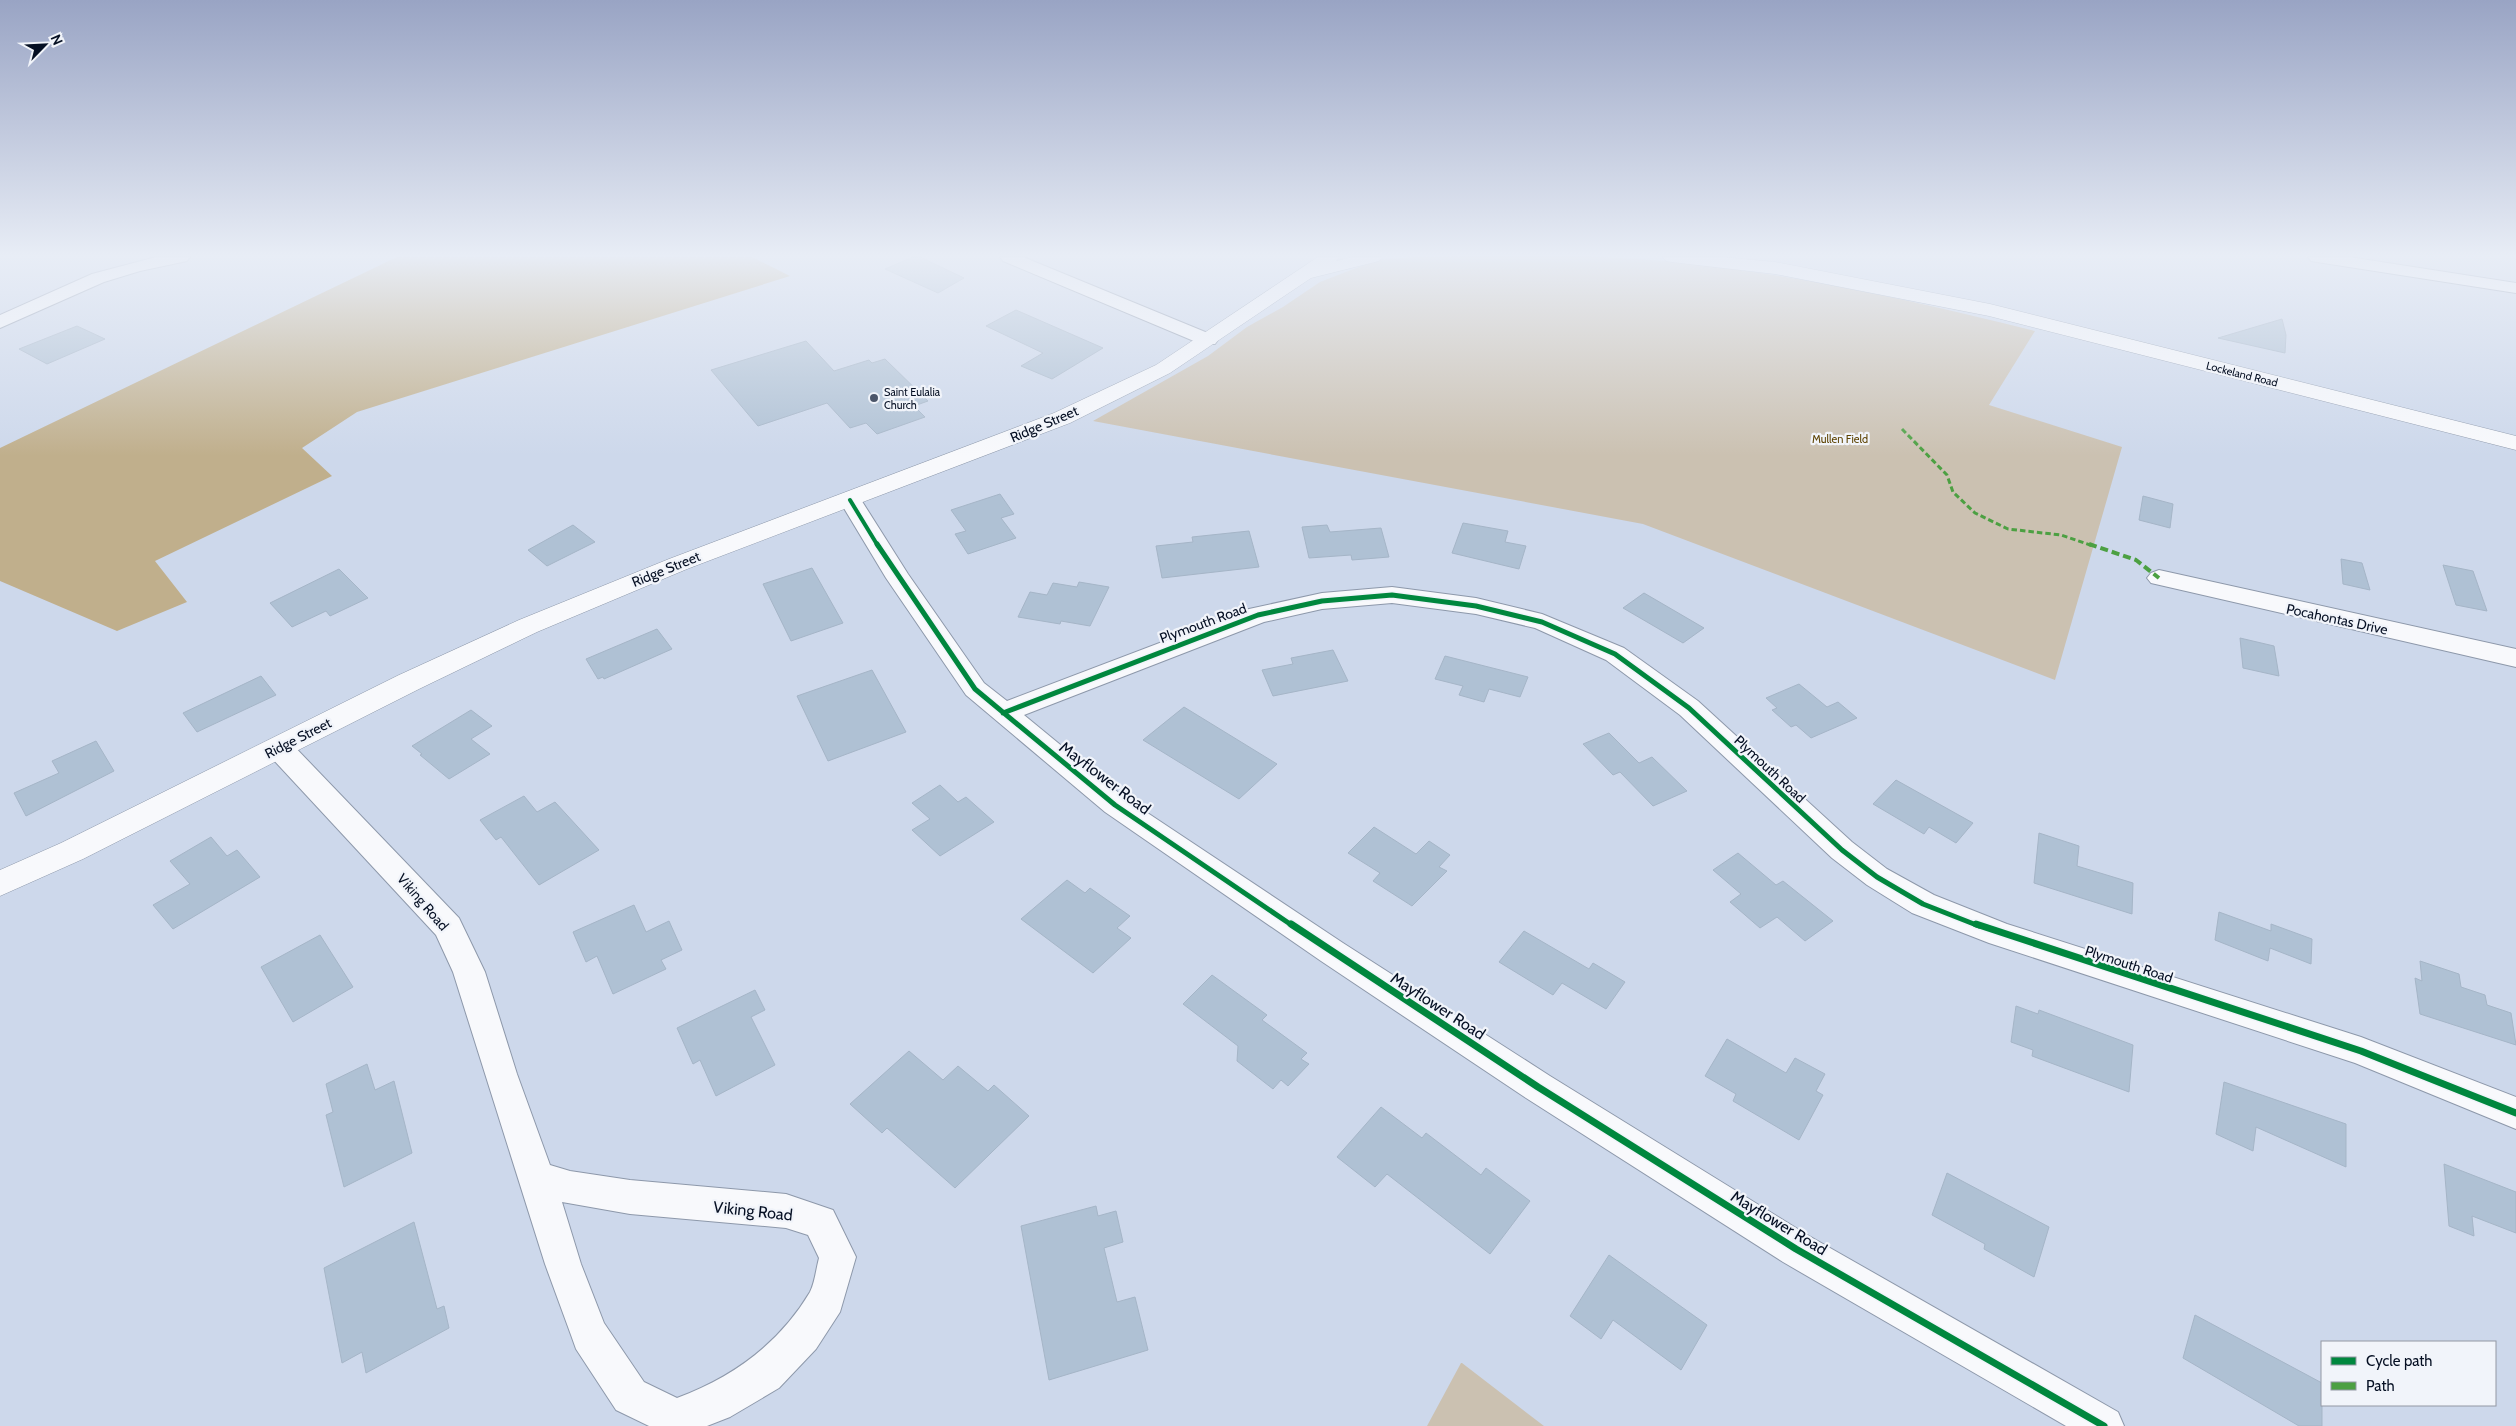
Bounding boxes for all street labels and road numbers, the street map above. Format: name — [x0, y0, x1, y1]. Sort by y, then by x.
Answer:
street label: Lockeland Road — [2205, 358, 2279, 390]
street label: Ridge Street — [1007, 401, 1081, 446]
street label: Ridge Street — [629, 547, 703, 591]
street label: Plymouth Road — [1157, 599, 1249, 647]
street label: Pocahontas Drive — [2285, 599, 2389, 639]
street label: Ridge Street — [262, 713, 335, 762]
street label: Plymouth Road — [1730, 731, 1810, 807]
street label: Mayflower Road — [1056, 738, 1154, 818]
street label: Viking Road — [393, 870, 453, 934]
street label: Plymouth Road — [2083, 941, 2175, 987]
street label: Mayflower Road — [1387, 968, 1489, 1044]
street label: Mayflower Road — [1727, 1187, 1831, 1259]
street label: Viking Road — [712, 1197, 794, 1225]

